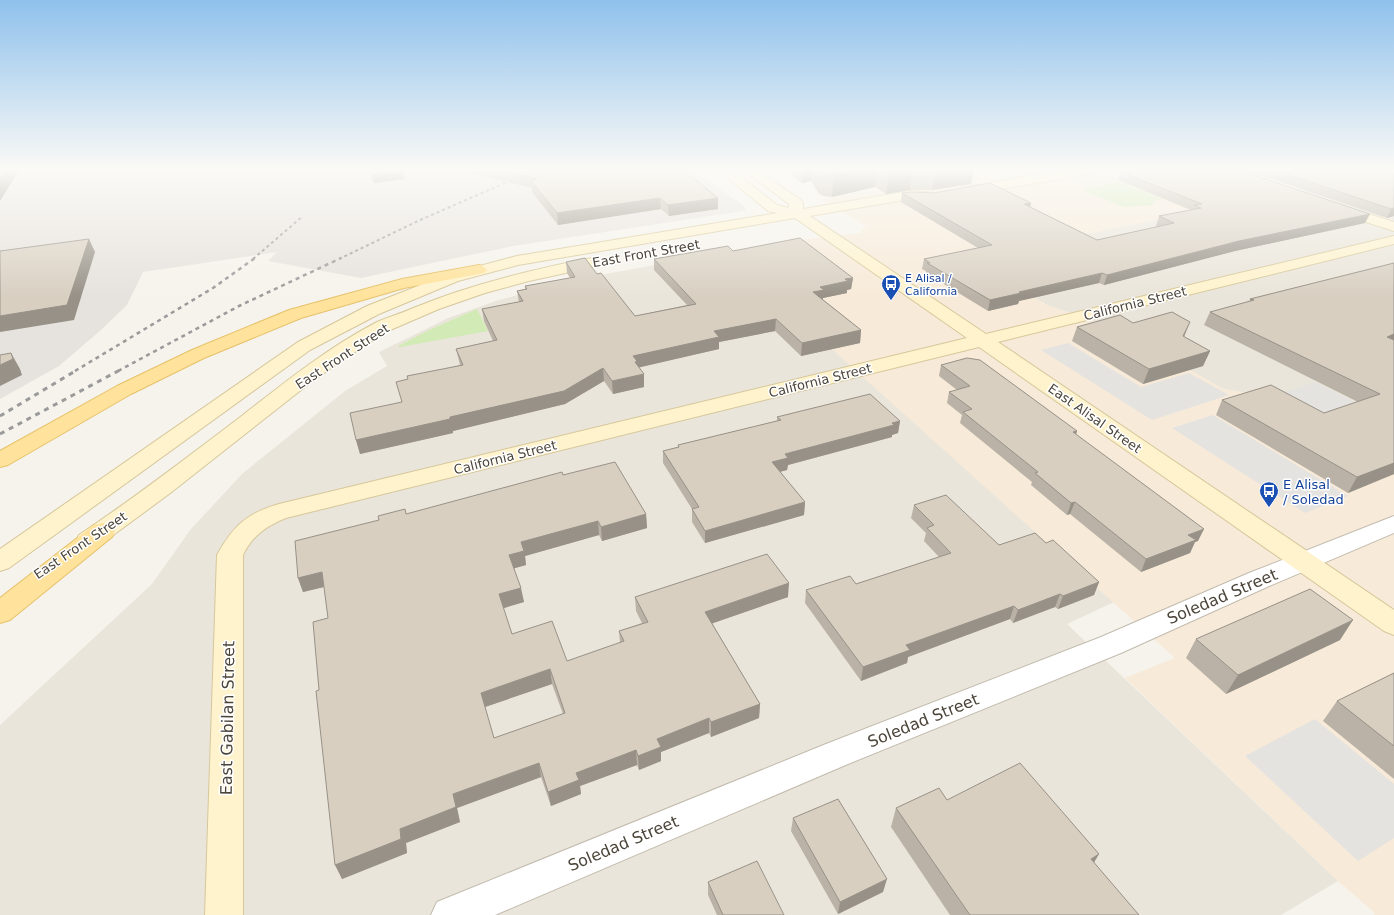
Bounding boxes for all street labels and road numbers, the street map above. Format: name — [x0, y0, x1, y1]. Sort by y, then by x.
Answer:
street label: East Front Street — [591, 237, 701, 270]
street label: California Street — [1082, 283, 1188, 324]
street label: East Front Street — [293, 321, 392, 392]
street label: California Street — [767, 360, 873, 401]
street label: East Alisal Street — [1045, 381, 1144, 456]
street label: California Street — [452, 437, 558, 478]
street label: East Front Street — [31, 509, 130, 582]
street label: Soledad Street — [1164, 565, 1280, 628]
street label: East Gabilan Street — [217, 641, 238, 795]
street label: Soledad Street — [865, 690, 981, 751]
street label: Soledad Street — [565, 812, 681, 875]

